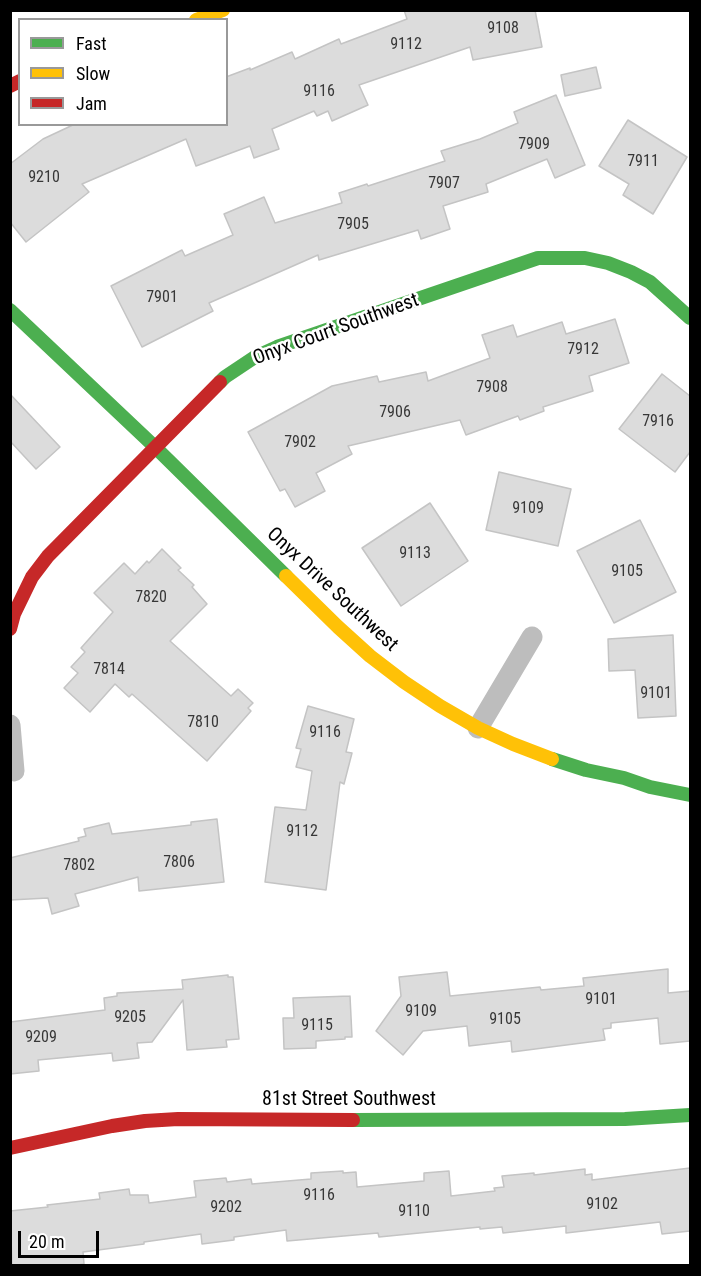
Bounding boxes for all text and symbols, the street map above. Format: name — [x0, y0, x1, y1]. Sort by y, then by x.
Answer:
legend — [18, 18, 228, 126]
house number: 9108 — [487, 19, 519, 39]
text: Fast — [76, 33, 107, 54]
house number: 9112 — [390, 35, 422, 55]
text: Slow — [76, 63, 110, 84]
house number: 9116 — [303, 82, 335, 102]
text: Jam — [76, 93, 107, 114]
house number: 7909 — [518, 135, 550, 155]
house number: 7911 — [627, 152, 659, 172]
house number: 9210 — [28, 168, 60, 188]
house number: 7907 — [428, 174, 460, 194]
house number: 7905 — [337, 215, 369, 235]
house number: 7901 — [146, 288, 178, 308]
street label: Onyx Court Southwest — [250, 289, 422, 371]
house number: 7912 — [567, 340, 599, 360]
house number: 7908 — [476, 378, 508, 398]
house number: 7906 — [379, 403, 411, 423]
house number: 7916 — [642, 412, 674, 432]
house number: 7902 — [284, 433, 316, 453]
house number: 9109 — [512, 499, 544, 519]
street label: Onyx Drive Southwest — [261, 523, 403, 657]
house number: 9113 — [399, 544, 431, 564]
house number: 9105 — [611, 562, 643, 582]
house number: 7820 — [135, 588, 167, 608]
house number: 7814 — [93, 660, 125, 680]
house number: 9101 — [640, 684, 672, 704]
house number: 7810 — [187, 713, 219, 733]
house number: 9116 — [309, 723, 341, 743]
house number: 9112 — [286, 822, 318, 842]
house number: 7806 — [163, 853, 195, 873]
house number: 7802 — [63, 856, 95, 876]
house number: 9101 — [585, 990, 617, 1010]
house number: 9109 — [405, 1002, 437, 1022]
house number: 9205 — [114, 1008, 146, 1028]
house number: 9105 — [489, 1010, 521, 1030]
house number: 9115 — [301, 1016, 333, 1036]
house number: 9209 — [25, 1028, 57, 1048]
street label: 81st Street Southwest — [262, 1088, 436, 1112]
house number: 9116 — [303, 1186, 335, 1206]
house number: 9102 — [586, 1195, 618, 1215]
house number: 9202 — [210, 1198, 242, 1218]
house number: 9110 — [398, 1202, 430, 1222]
scale bar — [21, 1219, 102, 1257]
text: 20 m — [29, 1231, 64, 1252]

